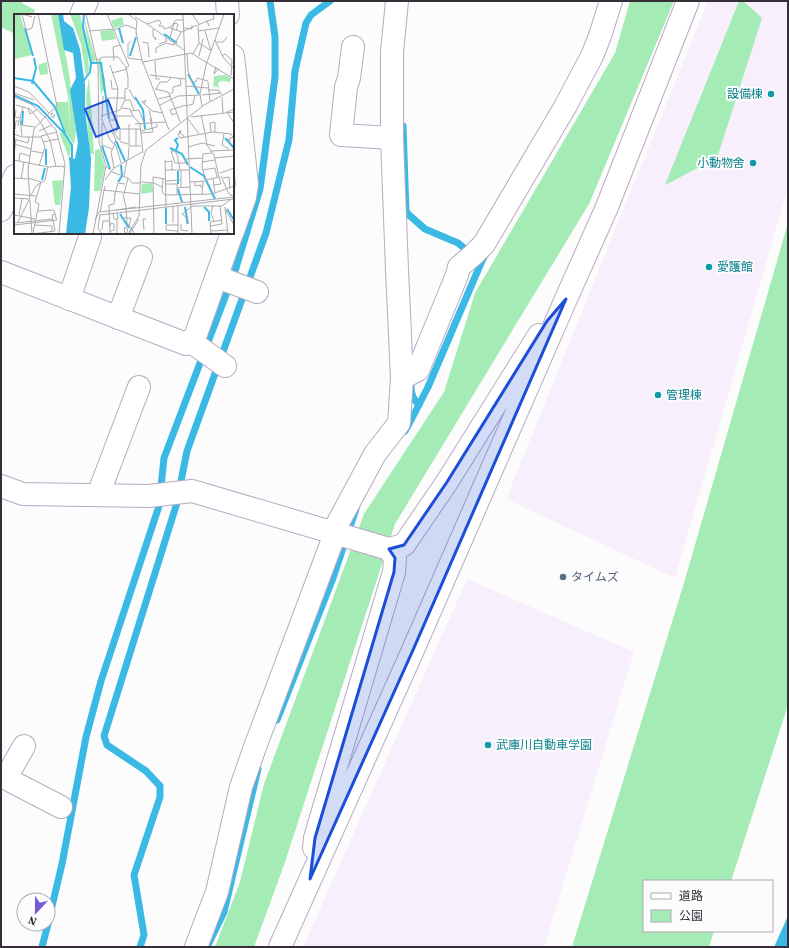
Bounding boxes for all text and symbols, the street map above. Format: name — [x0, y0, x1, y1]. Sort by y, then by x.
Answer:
inset map — [14, 14, 234, 234]
place label: 設備棟 — [727, 86, 763, 102]
marker: 設備棟 — [766, 89, 776, 99]
place label: 小動物舍 — [697, 155, 745, 171]
marker: 小動物舍 — [748, 158, 758, 168]
place label: 愛護館 — [717, 259, 753, 275]
marker: 愛護館 — [704, 262, 714, 272]
place label: 管理棟 — [666, 387, 702, 403]
marker: 管理棟 — [653, 390, 663, 400]
place label: タイムズ — [571, 569, 619, 585]
marker: タイムズ — [558, 572, 568, 582]
place label: 武庫川自動車学園 — [496, 737, 592, 753]
marker: 武庫川自動車学園 — [483, 740, 493, 750]
legend — [643, 880, 773, 932]
text: 道路 — [679, 888, 703, 904]
north arrow — [16, 892, 56, 932]
text: 公園 — [679, 908, 703, 924]
text: N — [26, 912, 39, 929]

